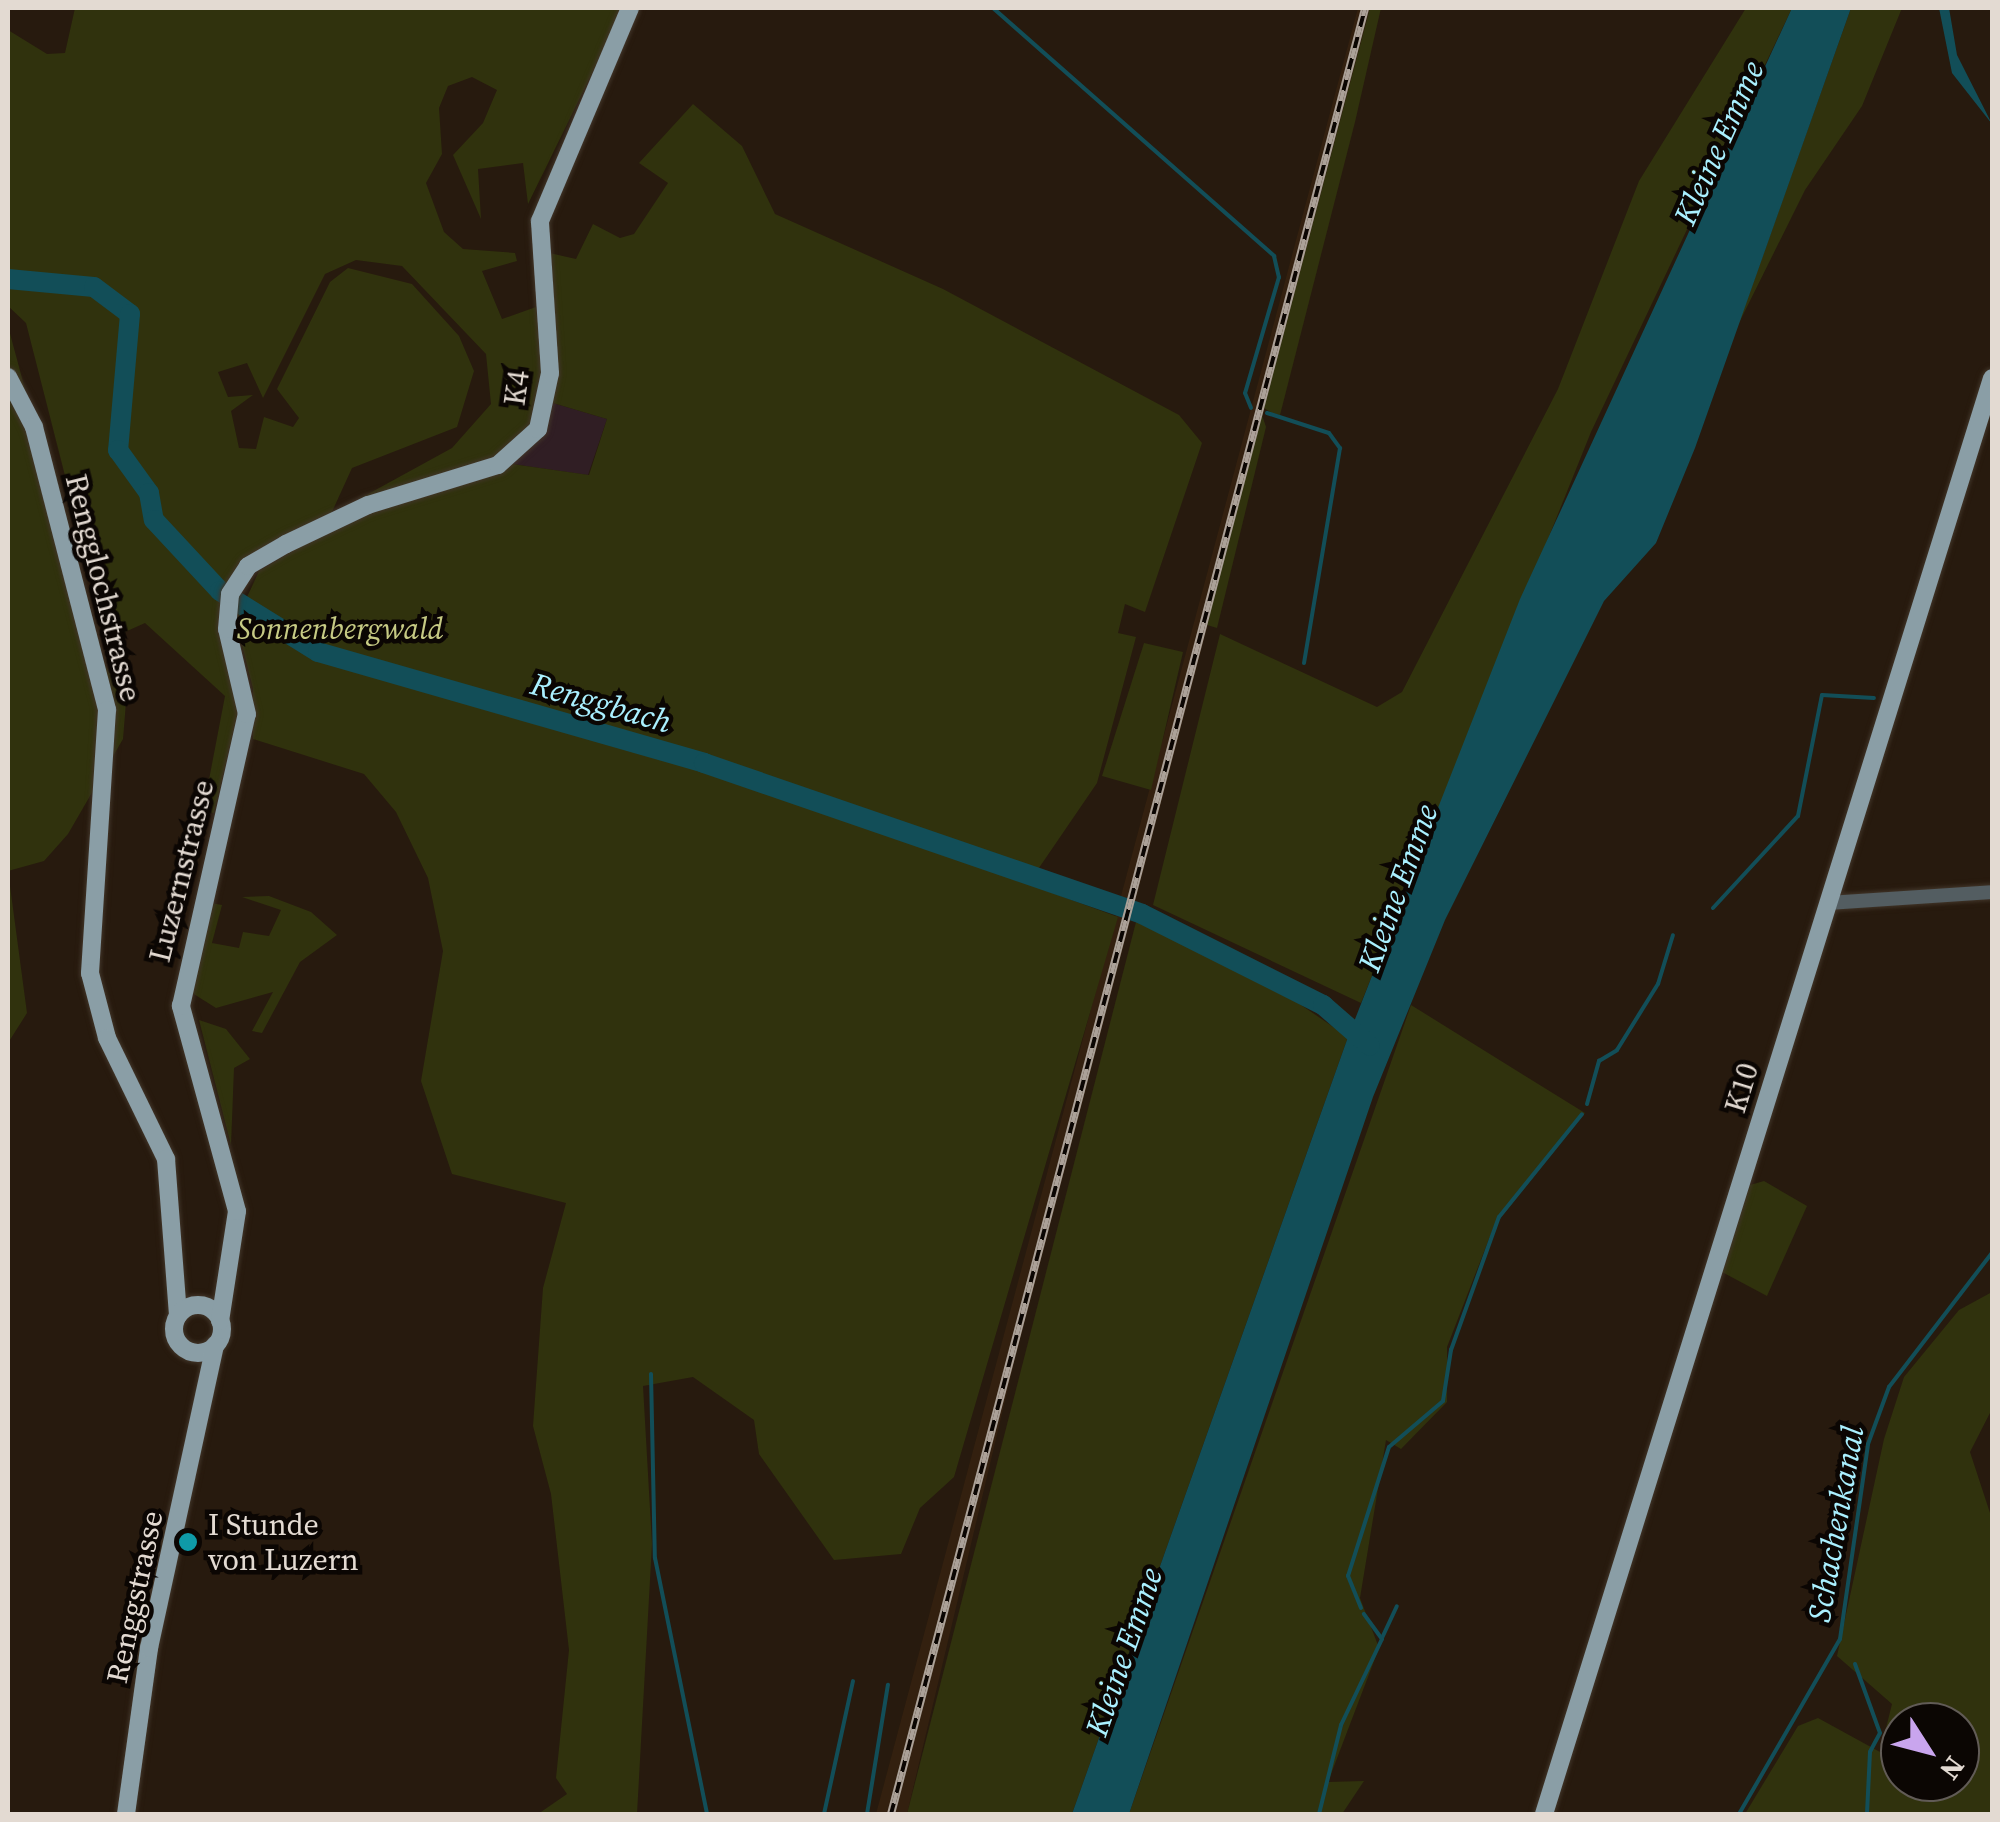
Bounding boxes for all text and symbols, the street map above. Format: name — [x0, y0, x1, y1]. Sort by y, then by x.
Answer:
water label: Kleine Emme — [1666, 55, 1772, 231]
street label: K4 — [497, 368, 537, 408]
street label: Rengglochstrasse — [57, 471, 149, 705]
park label: Sonnenbergwald — [237, 611, 443, 647]
water label: Renggbach — [526, 665, 676, 741]
street label: Luzernstrasse — [142, 776, 222, 966]
water label: Kleine Emme — [1350, 799, 1446, 977]
street label: K10 — [1717, 1059, 1767, 1117]
water label: Schachenkanal — [1800, 1423, 1872, 1625]
place label: I Stunde von Luzern — [208, 1507, 359, 1578]
street label: Renggstrasse — [99, 1508, 171, 1686]
marker: I Stunde von Luzern — [177, 1531, 199, 1553]
water label: Kleine Emme — [1077, 1563, 1171, 1741]
north arrow — [1880, 1702, 1980, 1802]
text: N — [1931, 1749, 1974, 1788]

